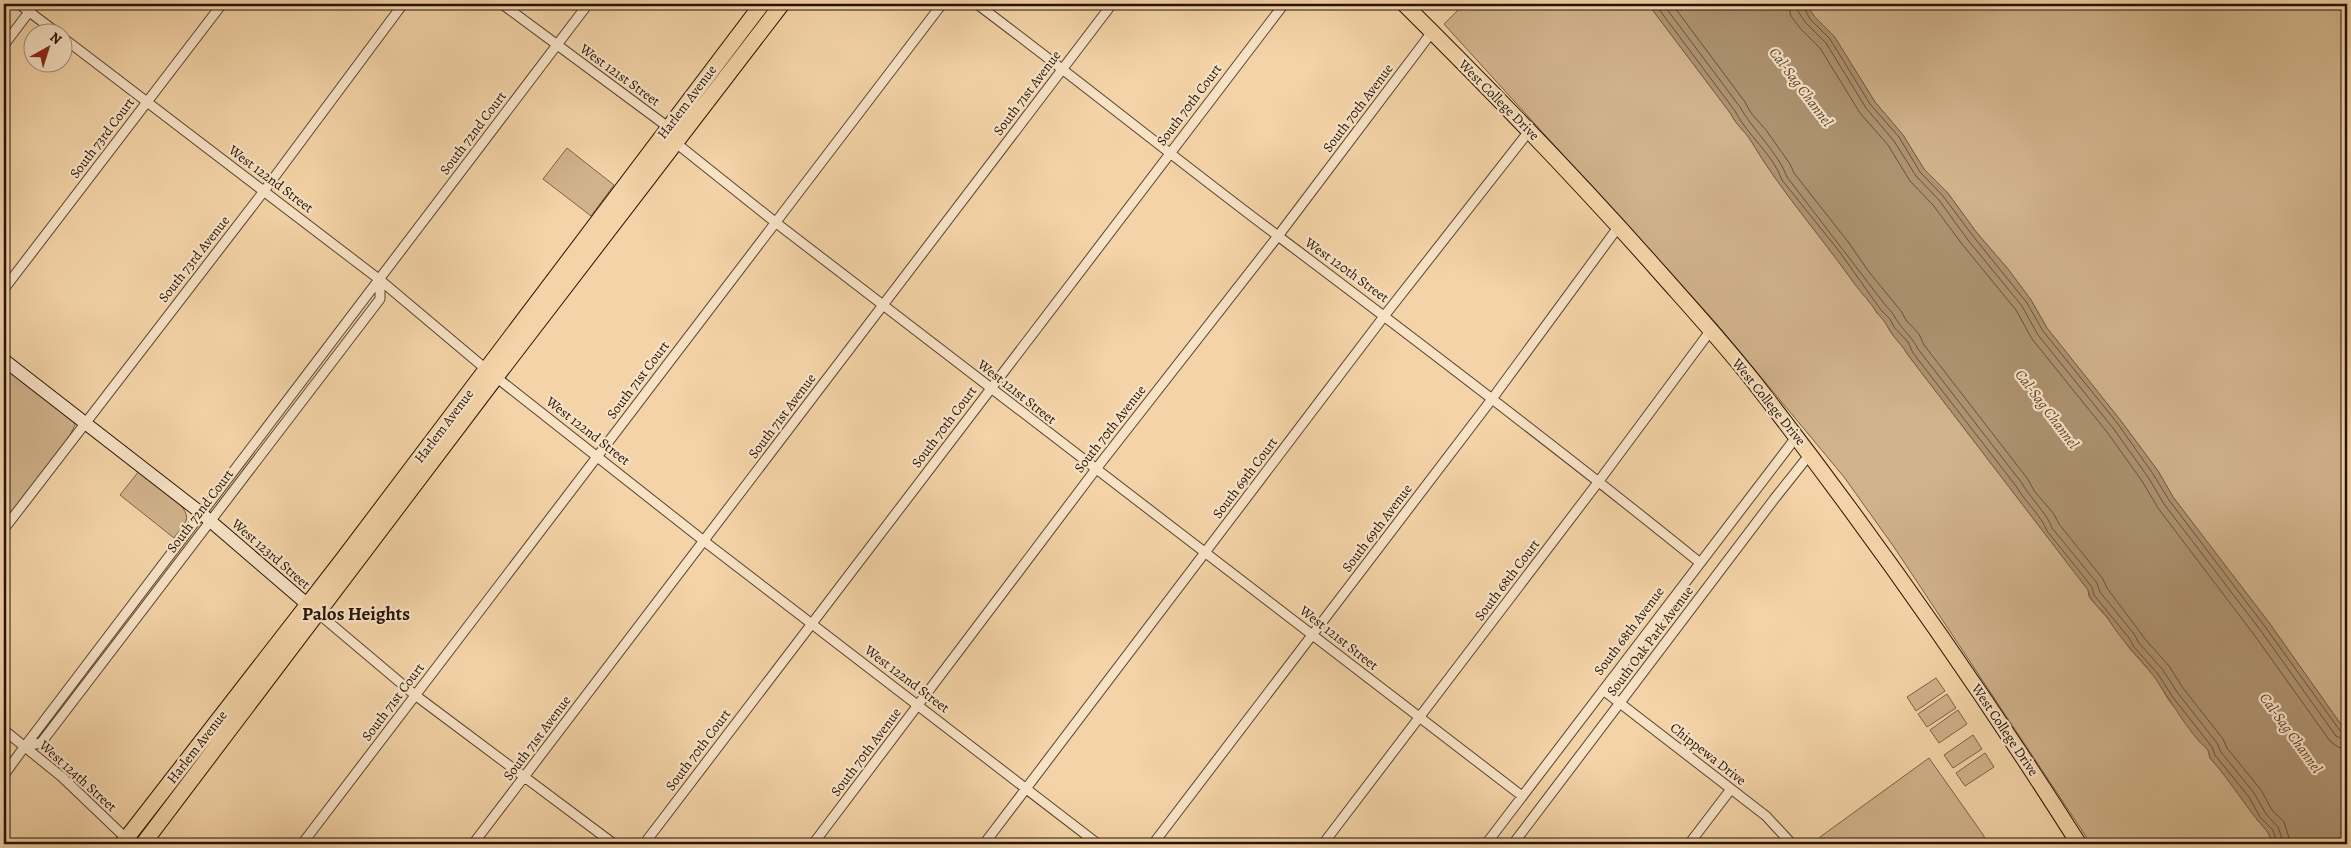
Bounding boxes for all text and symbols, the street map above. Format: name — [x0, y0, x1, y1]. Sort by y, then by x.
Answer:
north arrow — [22, 22, 72, 72]
text: N — [46, 28, 66, 49]
street label: West 121st Street — [575, 39, 664, 111]
water label: Cal-Sag Channel — [1764, 43, 1838, 131]
street label: South 71st Avenue — [989, 47, 1065, 139]
street label: West College Drive — [1454, 55, 1544, 145]
street label: South 70th Court — [1152, 60, 1226, 150]
street label: South 70th Avenue — [1318, 60, 1398, 156]
street label: Harlem Avenue — [653, 61, 721, 143]
street label: South 72nd Court — [435, 87, 511, 179]
street label: South 73rd Court — [65, 93, 139, 182]
street label: West 122nd Street — [224, 140, 318, 217]
street label: South 73rd Avenue — [154, 212, 234, 306]
street label: West 120th Street — [1300, 232, 1393, 307]
street label: South 71st Court — [602, 337, 674, 423]
street label: West College Drive — [1727, 354, 1810, 450]
street label: West 121st Street — [973, 355, 1061, 429]
water label: Cal-Sag Channel — [2010, 365, 2084, 453]
street label: South 71st Avenue — [744, 370, 820, 462]
street label: South 70th Avenue — [1070, 381, 1150, 477]
street label: South 70th Court — [907, 382, 981, 472]
street label: Harlem Avenue — [410, 385, 478, 467]
street label: West 122nd Street — [541, 392, 634, 470]
street label: South 69th Court — [1208, 433, 1282, 523]
street label: South 72nd Court — [162, 465, 238, 557]
street label: South 69th Avenue — [1338, 480, 1416, 576]
street label: West 123rd Street — [227, 514, 315, 594]
street label: South 68th Court — [1470, 535, 1544, 625]
street label: South Oak Park Avenue — [1602, 582, 1698, 700]
street label: South 68th Avenue — [1589, 583, 1669, 679]
district label: Palos Heights — [302, 601, 410, 627]
street label: West 121st Street — [1295, 601, 1383, 675]
street label: West 122nd Street — [860, 640, 954, 717]
street label: South 71st Court — [357, 659, 429, 745]
street label: West College Drive — [1967, 679, 2043, 780]
water label: Cal-Sag Channel — [2255, 689, 2327, 777]
street label: South 71st Avenue — [499, 692, 575, 784]
street label: South 70th Avenue — [826, 704, 906, 800]
street label: South 70th Court — [661, 705, 735, 795]
street label: Harlem Avenue — [162, 706, 232, 788]
street label: Chippewa Drive — [1666, 718, 1750, 790]
street label: West 124th Street — [34, 735, 121, 816]

